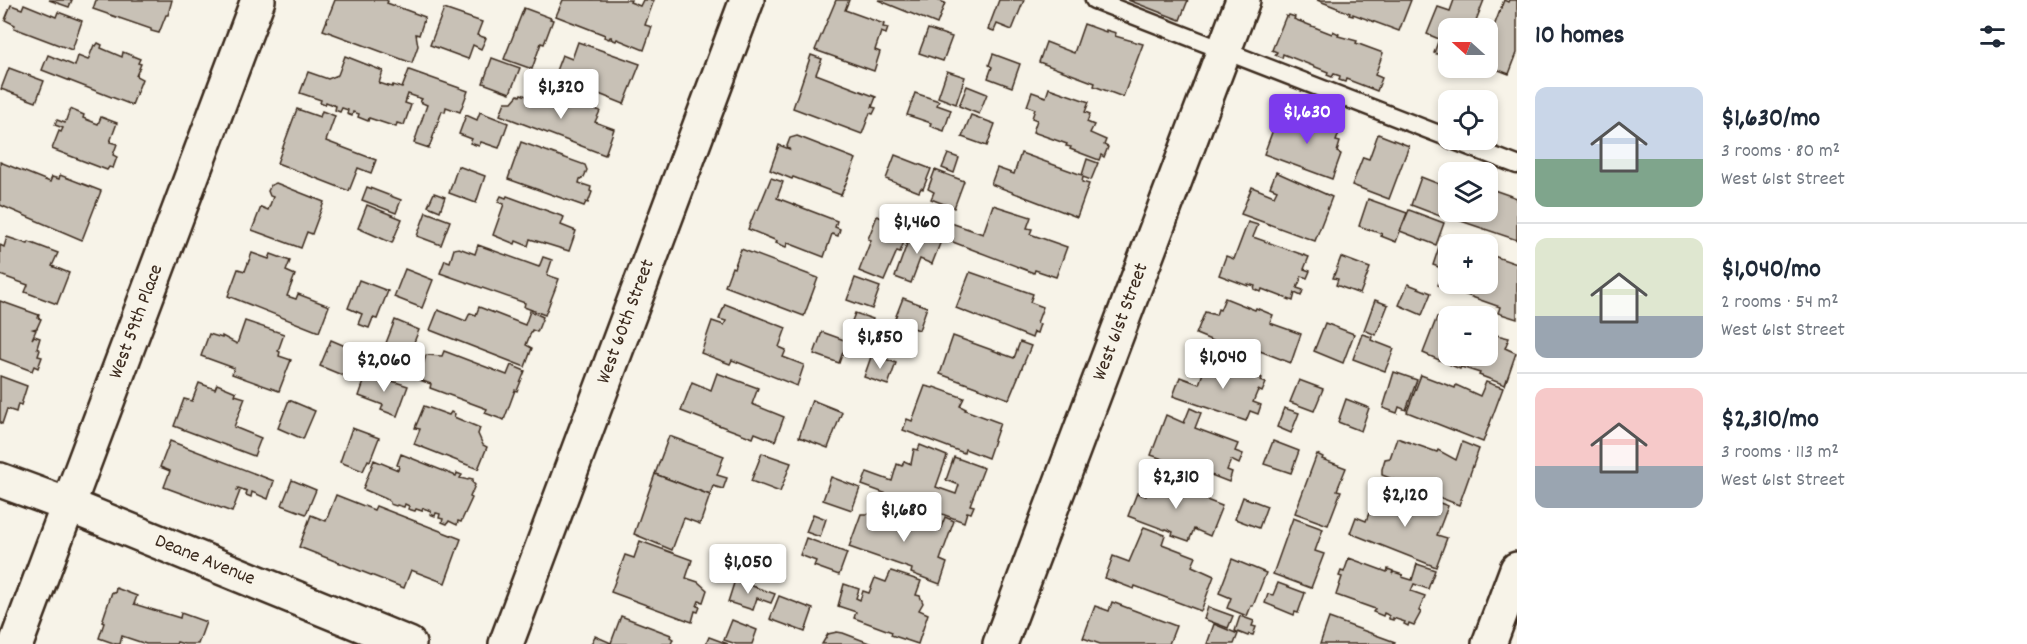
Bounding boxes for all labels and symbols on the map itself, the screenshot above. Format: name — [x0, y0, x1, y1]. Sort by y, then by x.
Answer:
north arrow — [1438, 18, 1498, 78]
pin: $1,320 — [512, 69, 610, 120]
pin: $1,630 — [1258, 94, 1356, 145]
pin: $1,460 — [868, 204, 966, 255]
street label: West 60th Street — [590, 255, 663, 388]
street label: West 61st Street — [1086, 259, 1156, 385]
street label: West 59th Place — [103, 261, 171, 383]
pin: $1,850 — [831, 319, 929, 370]
pin: $1,040 — [1174, 339, 1272, 390]
pin: $2,060 — [335, 342, 433, 393]
pin: $2,310 — [1127, 459, 1225, 510]
pin: $2,120 — [1356, 477, 1454, 528]
pin: $1,680 — [855, 492, 953, 543]
street label: Deane Avenue — [150, 528, 259, 594]
pin: $1,050 — [699, 544, 797, 595]

